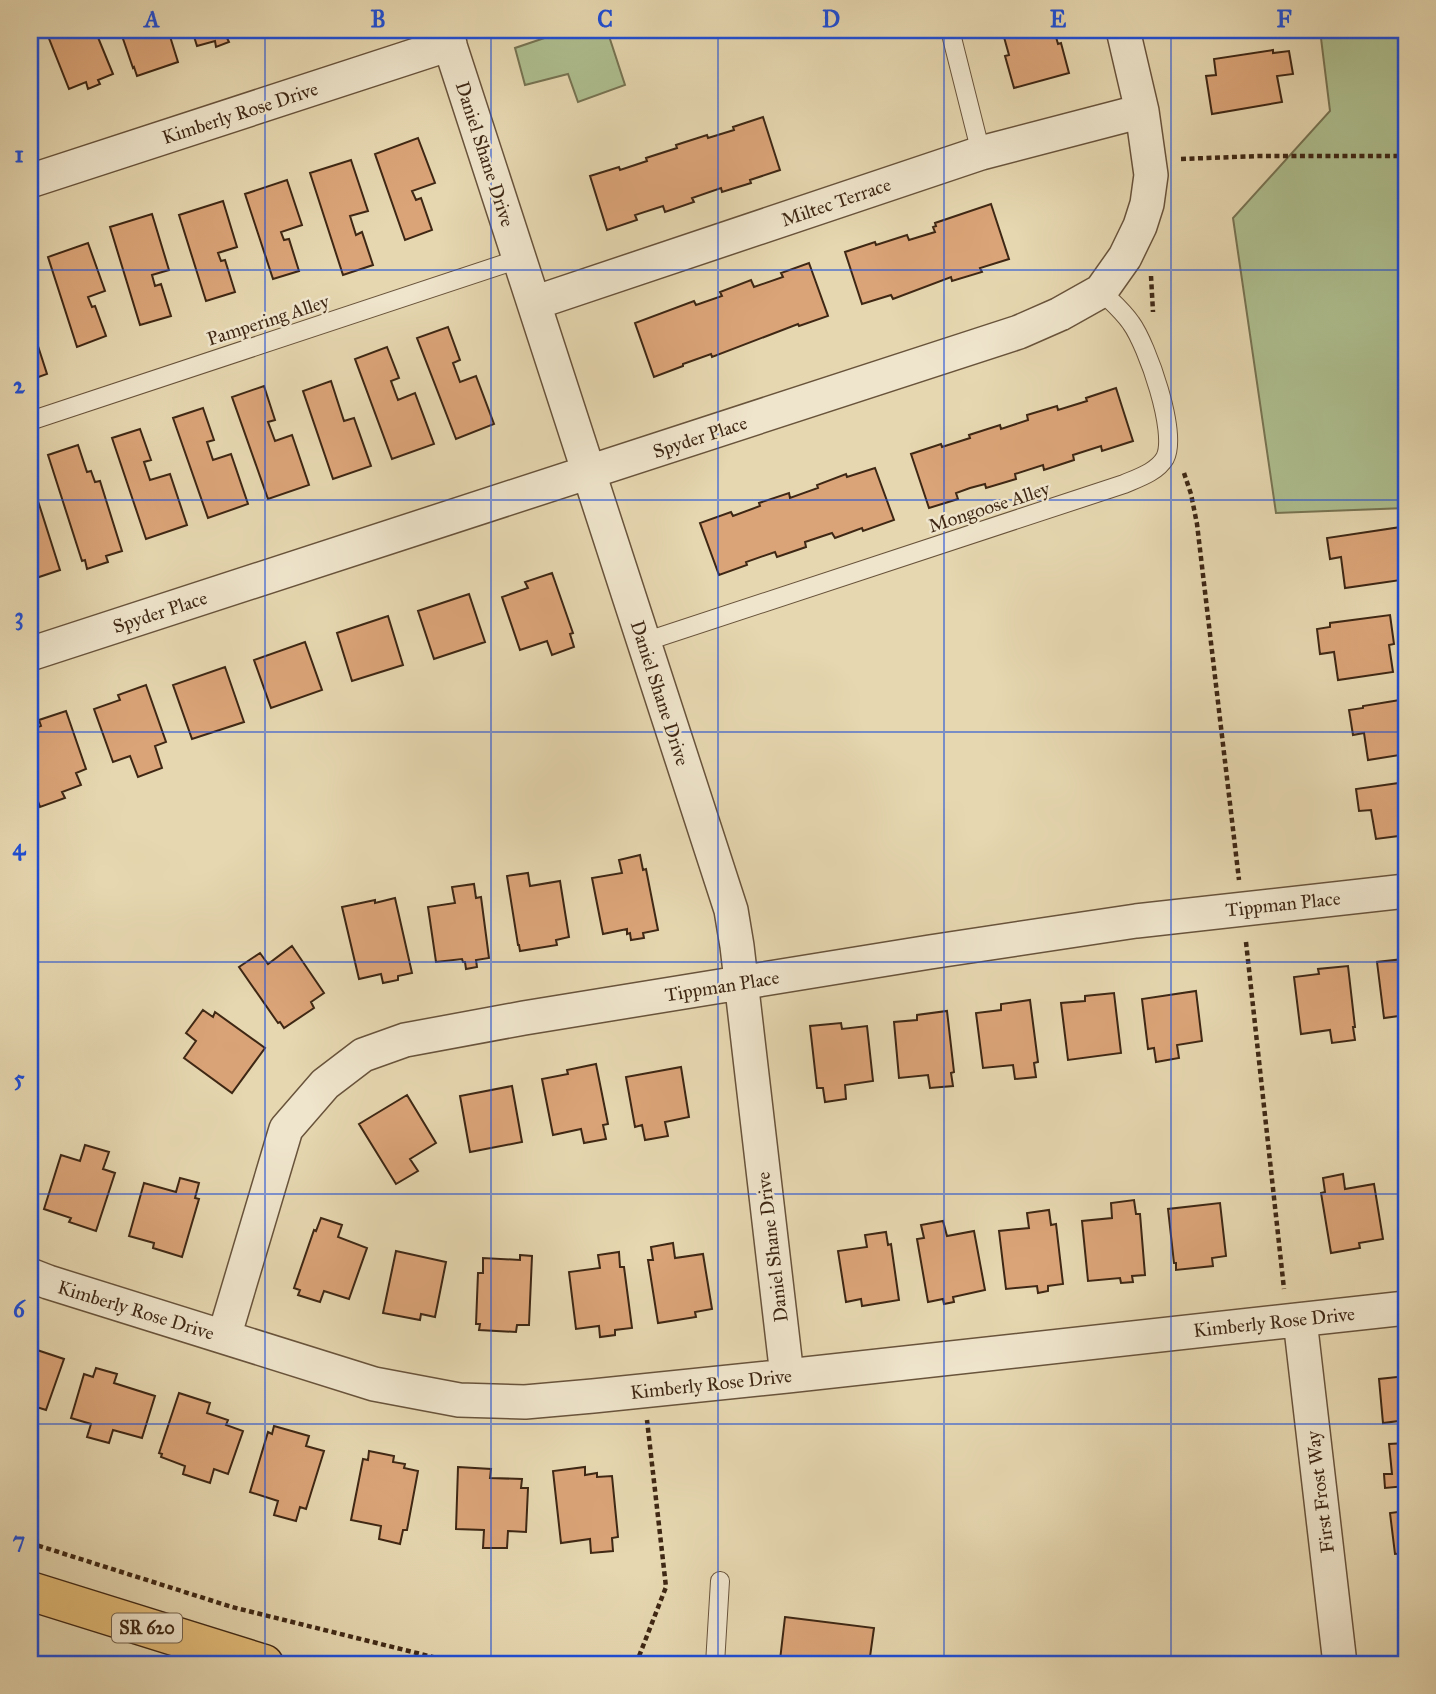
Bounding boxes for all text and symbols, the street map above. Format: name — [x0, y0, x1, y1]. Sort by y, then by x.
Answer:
text: A — [142, 5, 160, 33]
text: B — [370, 5, 386, 33]
text: C — [597, 5, 613, 33]
text: D — [822, 5, 840, 33]
text: E — [1050, 5, 1067, 33]
text: F — [1276, 5, 1292, 33]
street label: Kimberly Rose Drive — [159, 77, 321, 149]
street label: Daniel Shane Drive — [451, 78, 519, 230]
text: 1 — [14, 140, 24, 168]
street label: Miltec Terrace — [778, 173, 894, 231]
street label: Pampering Alley — [204, 289, 333, 352]
text: 2 — [13, 371, 25, 399]
street label: Spyder Place — [650, 411, 750, 463]
street label: Mongoose Alley — [925, 476, 1054, 538]
street label: Spyder Place — [110, 586, 210, 638]
text: 3 — [14, 602, 24, 631]
street label: Daniel Shane Drive — [626, 617, 694, 769]
text: 4 — [13, 833, 27, 861]
street label: Tippman Place — [1224, 887, 1342, 921]
street label: Tippman Place — [663, 966, 781, 1006]
text: 5 — [14, 1064, 25, 1092]
street label: Daniel Shane Drive — [751, 1170, 793, 1323]
street label: Kimberly Rose Drive — [55, 1275, 217, 1345]
text: 6 — [13, 1295, 26, 1323]
street label: Kimberly Rose Drive — [1192, 1302, 1356, 1342]
street label: Kimberly Rose Drive — [629, 1364, 793, 1404]
street label: First Frost Way — [1301, 1429, 1339, 1554]
text: 7 — [13, 1526, 25, 1554]
road number: SR 620 — [112, 1614, 182, 1643]

